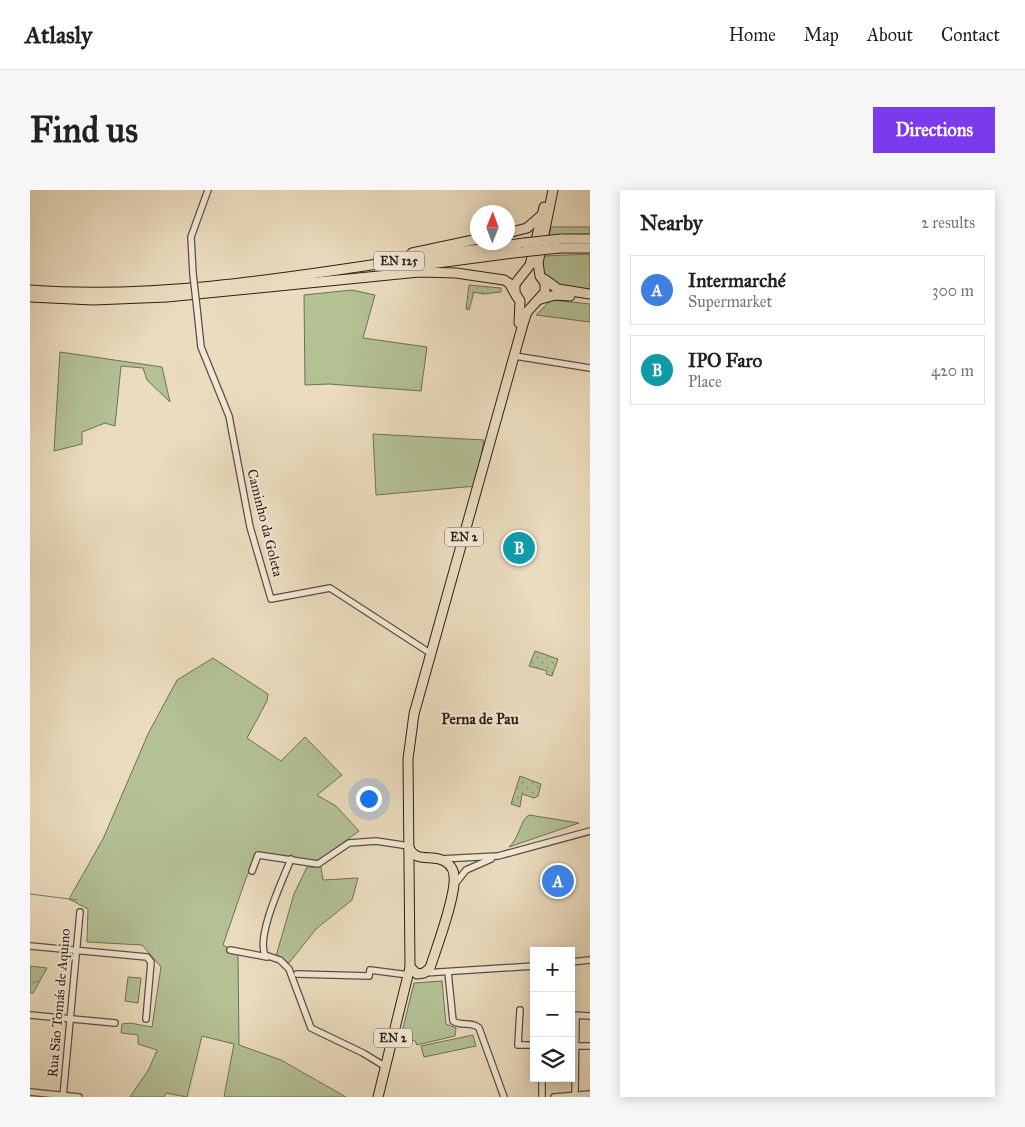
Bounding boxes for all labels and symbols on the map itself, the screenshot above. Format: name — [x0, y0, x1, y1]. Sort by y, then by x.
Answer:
north arrow — [470, 205, 515, 250]
road number: EN 125 — [374, 251, 424, 270]
street label: Caminho da Goleta — [243, 467, 287, 579]
road number: EN 2 — [445, 528, 483, 547]
pin: B — [503, 529, 535, 567]
district label: Perna de Pau — [441, 710, 519, 728]
your location — [356, 786, 382, 812]
pin: A — [542, 862, 574, 900]
street label: Rua São Tomás de Aquino — [44, 928, 75, 1078]
road number: EN 2 — [374, 1028, 412, 1048]

